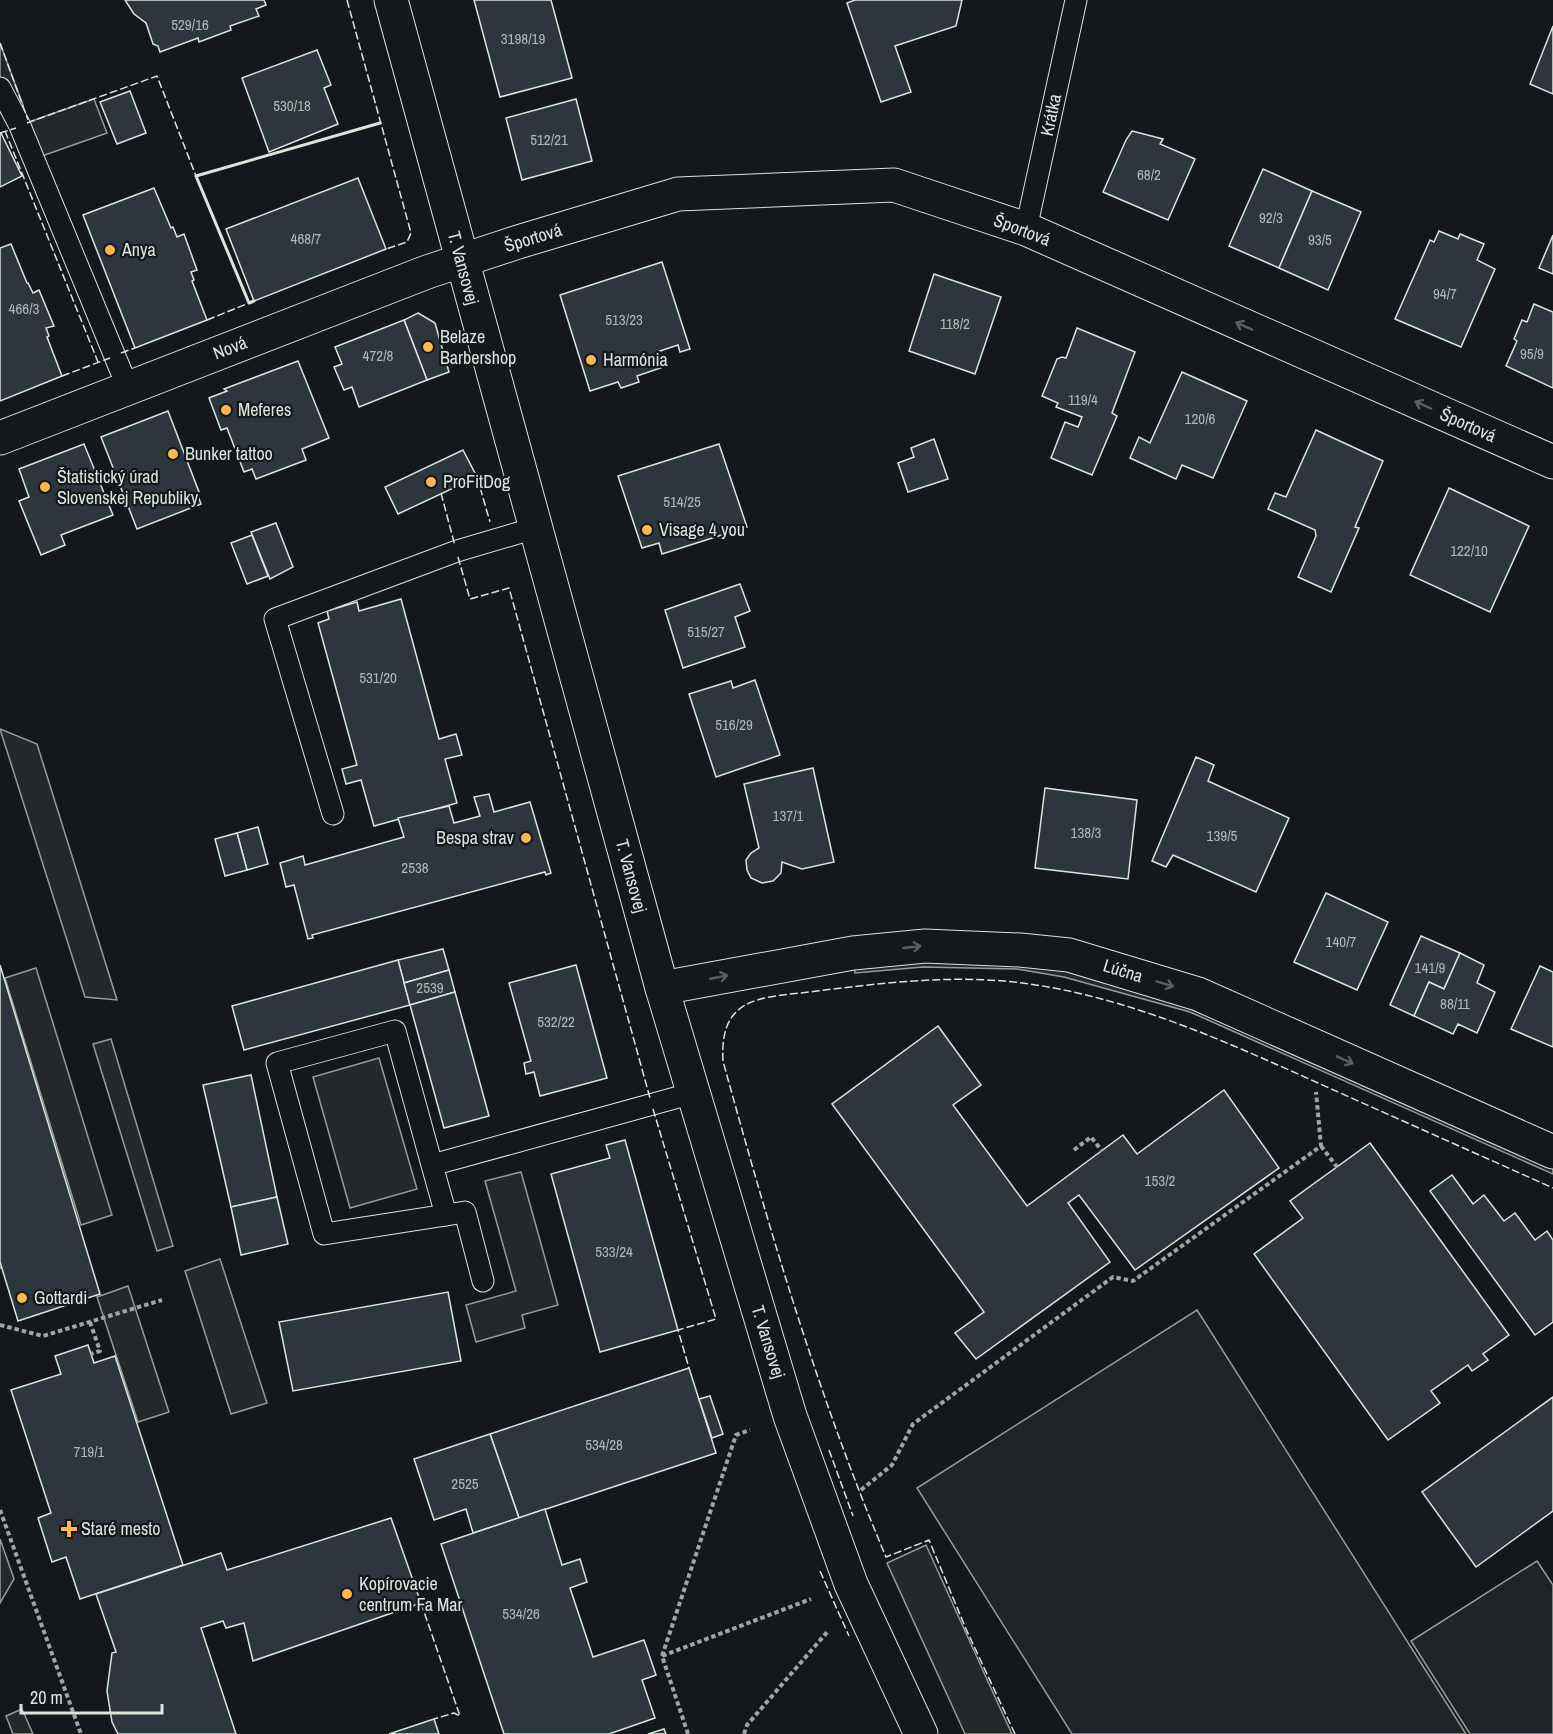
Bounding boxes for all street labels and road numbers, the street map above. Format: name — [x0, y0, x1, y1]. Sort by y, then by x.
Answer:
street label: Krátka — [1034, 91, 1067, 138]
street label: Športová — [990, 207, 1054, 252]
street label: Športová — [501, 217, 565, 258]
street label: T. Vansovej — [442, 228, 485, 307]
street label: Nová — [209, 330, 250, 365]
street label: Športová — [1436, 401, 1500, 448]
street label: T. Vansovej — [610, 836, 653, 915]
street label: Lúčna — [1100, 953, 1146, 988]
street label: T. Vansovej — [746, 1302, 791, 1381]

